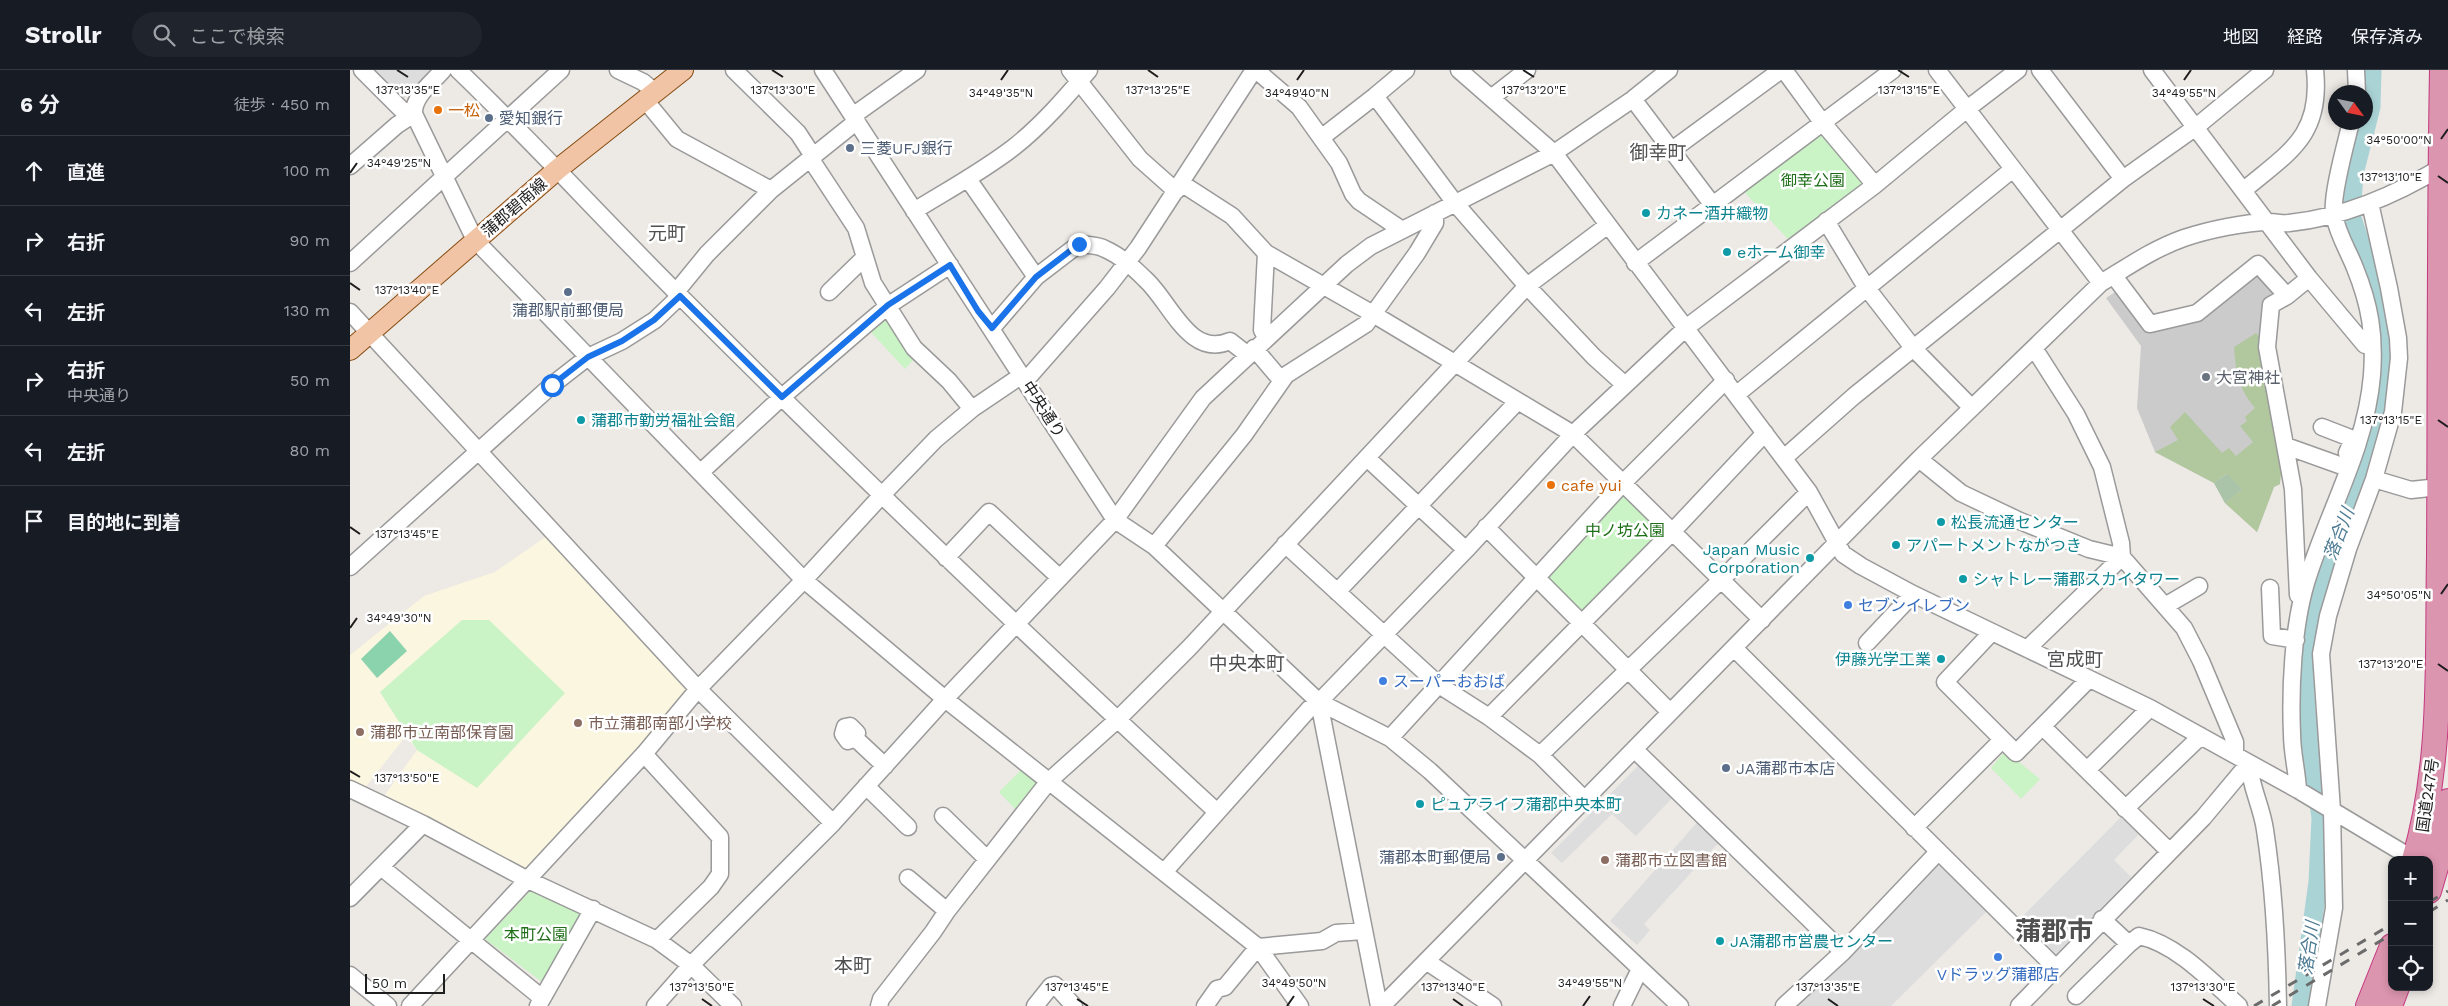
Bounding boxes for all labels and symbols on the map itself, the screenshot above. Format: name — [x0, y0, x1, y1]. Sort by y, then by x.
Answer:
text: 137°13'35"E — [376, 83, 441, 97]
text: 137°13'30"E — [751, 83, 816, 97]
text: 137°13'25"E — [1126, 83, 1191, 97]
text: 137°13'20"E — [1502, 83, 1567, 97]
text: 137°13'15"E — [1878, 83, 1940, 97]
north arrow — [2328, 85, 2373, 130]
text: 34°49'35"N — [969, 86, 1033, 100]
text: 34°49'40"N — [1265, 86, 1329, 100]
text: 34°49'55"N — [2152, 86, 2216, 100]
place label: 一松 — [448, 101, 480, 120]
marker: 一松 — [432, 104, 444, 116]
place label: 愛知銀行 — [499, 109, 563, 128]
marker: 愛知銀行 — [483, 112, 495, 124]
text: 34°50'00"N — [2366, 133, 2432, 147]
place label: 三菱UFJ銀行 — [860, 139, 953, 158]
district label: 御幸町 — [1629, 141, 1687, 164]
marker: 三菱UFJ銀行 — [844, 142, 856, 154]
text: 34°49'25"N — [367, 156, 431, 170]
text: 137°13'10"E — [2360, 170, 2423, 184]
park label: 御幸公園 — [1781, 171, 1845, 190]
street label: 蒲郡碧南線 — [478, 174, 551, 241]
place label: カネー酒井織物 — [1656, 204, 1768, 223]
marker: カネー酒井織物 — [1640, 207, 1652, 219]
district label: 元町 — [648, 222, 686, 245]
route end — [1068, 233, 1091, 256]
place label: eホーム御幸 — [1737, 243, 1826, 262]
marker: eホーム御幸 — [1721, 246, 1733, 258]
text: 137°13'40"E — [375, 283, 439, 297]
marker: 蒲郡駅前郵便局 — [562, 286, 574, 298]
place label: 蒲郡駅前郵便局 — [512, 301, 624, 320]
place label: 大宮神社 — [2216, 368, 2280, 387]
marker: 大宮神社 — [2200, 371, 2212, 383]
route start — [541, 374, 564, 397]
street label: 中央通り — [1018, 377, 1069, 441]
place label: 蒲郡市勤労福祉会館 — [591, 411, 735, 430]
text: 137°13'15"E — [2360, 413, 2422, 427]
marker: 蒲郡市勤労福祉会館 — [575, 414, 587, 426]
place label: cafe yui — [1561, 476, 1622, 495]
marker: cafe yui — [1545, 479, 1557, 491]
water label: 落合川 — [2319, 503, 2359, 563]
place label: 松長流通センター — [1951, 513, 2079, 532]
marker: 松長流通センター — [1935, 516, 1947, 528]
park label: 中ノ坊公園 — [1585, 521, 1665, 540]
text: 137°13'45"E — [375, 527, 439, 541]
place label: アパートメントながつき — [1906, 536, 2082, 555]
marker: アパートメントながつき — [1890, 539, 1902, 551]
place label: Japan Music Corporation — [1703, 540, 1800, 577]
marker: Japan Music Corporation — [1804, 552, 1816, 564]
place label: シャトレー蒲郡スカイタワー — [1973, 570, 2180, 589]
marker: シャトレー蒲郡スカイタワー — [1957, 573, 1969, 585]
text: 34°50'05"N — [2366, 588, 2432, 602]
place label: セブンイレブン — [1858, 596, 1970, 615]
marker: セブンイレブン — [1842, 599, 1854, 611]
text: 34°49'30"N — [366, 611, 432, 625]
district label: 宮成町 — [2046, 648, 2104, 671]
place label: 伊藤光学工業 — [1835, 650, 1931, 669]
district label: 中央本町 — [1209, 652, 1285, 675]
marker: 伊藤光学工業 — [1935, 653, 1947, 665]
text: 137°13'20"E — [2359, 657, 2424, 671]
place label: スーパーおおば — [1393, 672, 1505, 691]
marker: スーパーおおば — [1377, 675, 1389, 687]
place label: 市立蒲郡南部小学校 — [588, 714, 732, 733]
marker: 市立蒲郡南部小学校 — [572, 717, 584, 729]
place label: 蒲郡市立南部保育園 — [370, 723, 514, 742]
marker: 蒲郡市立南部保育園 — [354, 726, 366, 738]
street label: 国道247号 — [2413, 757, 2442, 833]
place label: JA蒲郡市本店 — [1736, 759, 1835, 778]
marker: JA蒲郡市本店 — [1720, 762, 1732, 774]
text: 137°13'50"E — [375, 771, 440, 785]
place label: ピュアライフ蒲郡中央本町 — [1430, 795, 1622, 814]
marker: ピュアライフ蒲郡中央本町 — [1414, 798, 1426, 810]
place label: 蒲郡本町郵便局 — [1379, 848, 1491, 867]
marker: 蒲郡本町郵便局 — [1495, 851, 1507, 863]
place label: 蒲郡市立図書館 — [1615, 851, 1727, 870]
marker: 蒲郡市立図書館 — [1599, 854, 1611, 866]
district label: 蒲郡市 — [2015, 916, 2093, 946]
water label: 落合川 — [2294, 918, 2323, 976]
park label: 本町公園 — [504, 925, 568, 944]
place label: JA蒲郡市営農センター — [1730, 932, 1893, 951]
marker: JA蒲郡市営農センター — [1714, 935, 1726, 947]
marker: Vドラッグ蒲郡店 — [1992, 951, 2004, 963]
district label: 本町 — [834, 954, 872, 977]
place label: Vドラッグ蒲郡店 — [1937, 965, 2059, 984]
scale bar — [365, 971, 445, 994]
text: 34°49'50"N — [1261, 976, 1327, 990]
text: 34°49'55"N — [1558, 976, 1622, 990]
text: 137°13'50"E — [670, 980, 735, 994]
text: 137°13'45"E — [1045, 980, 1109, 994]
text: 137°13'40"E — [1421, 980, 1485, 994]
text: 137°13'35"E — [1796, 980, 1861, 994]
text: 137°13'30"E — [2171, 980, 2236, 994]

